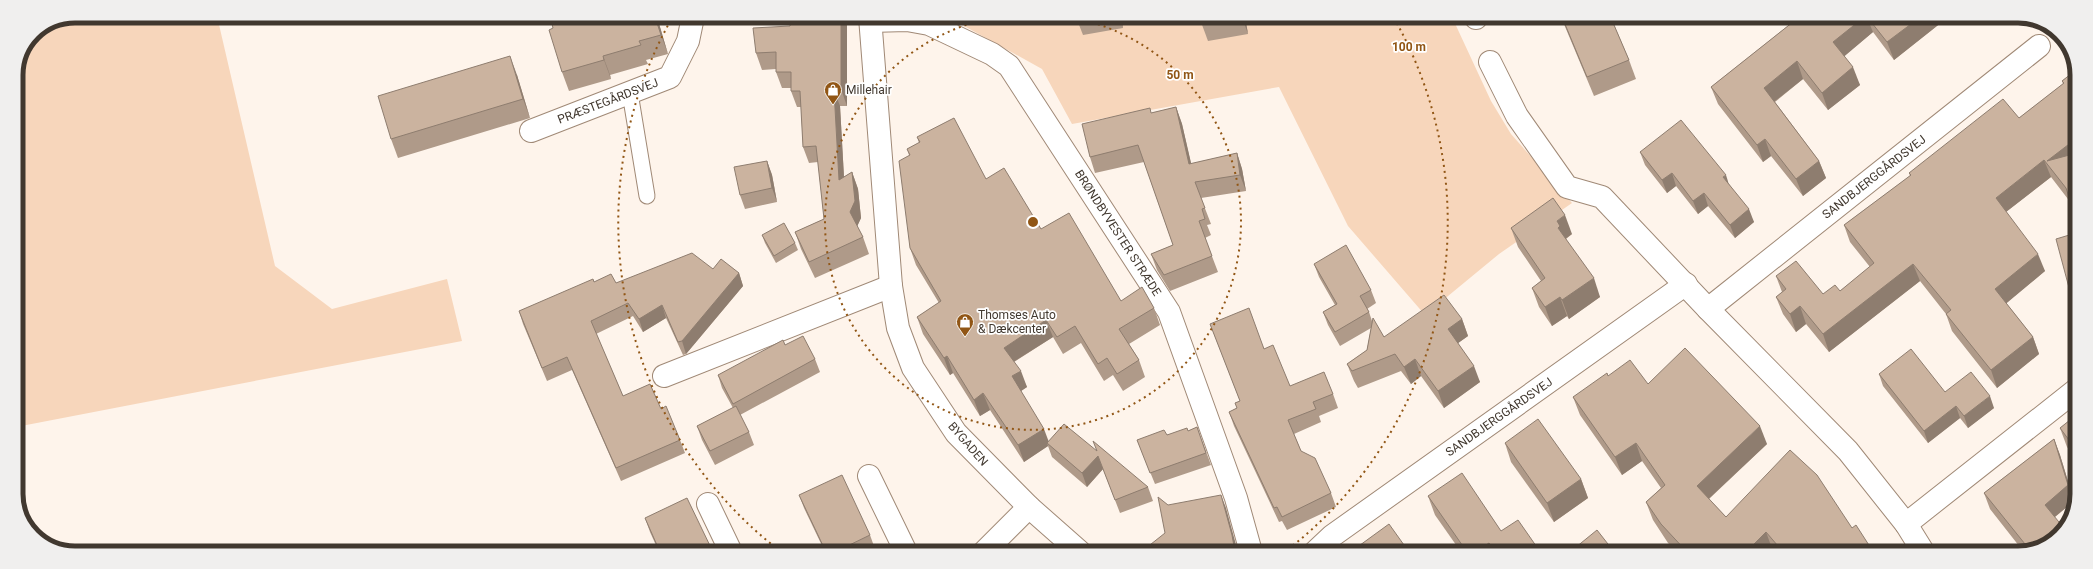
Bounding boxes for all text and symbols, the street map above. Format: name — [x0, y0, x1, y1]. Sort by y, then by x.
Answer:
text: 100 m — [1392, 40, 1426, 54]
text: 50 m — [1166, 68, 1194, 82]
street label: PRÆSTEGÅRDSVEJ — [555, 73, 660, 127]
shop icon: Millehair — [823, 80, 843, 105]
place label: Millehair — [846, 83, 892, 97]
street label: SANDBJERGGÅRDSVEJ — [1818, 131, 1928, 222]
street label: BRØNDBYVESTER STRÆDE — [1072, 167, 1164, 299]
centre of rings — [1026, 215, 1040, 229]
place label: Thomses Auto & Dækcenter — [978, 308, 1056, 336]
shop icon: Thomses Auto & Dækcenter — [955, 312, 975, 337]
street label: SANDBJERGGÅRDSVEJ — [1442, 373, 1555, 459]
street label: BYGADEN — [945, 419, 991, 469]

